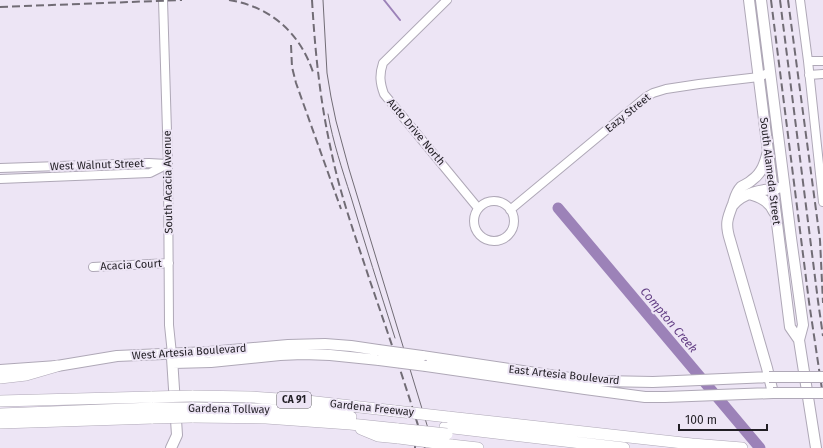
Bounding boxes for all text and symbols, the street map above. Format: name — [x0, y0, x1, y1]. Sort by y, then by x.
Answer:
street label: Eazy Street — [603, 91, 653, 135]
street label: Auto Drive North — [384, 96, 448, 168]
street label: South Alameda Street — [757, 116, 783, 226]
street label: South Acacia Avenue — [161, 130, 175, 234]
street label: West Walnut Street — [50, 157, 144, 173]
street label: Acacia Court — [100, 257, 162, 273]
water label: Compton Creek — [638, 284, 701, 356]
street label: West Artesia Boulevard — [131, 342, 247, 362]
street label: East Artesia Boulevard — [508, 363, 620, 387]
road number: CA 91 — [277, 392, 311, 408]
street label: Gardena Freeway — [329, 397, 415, 419]
street label: Gardena Tollway — [188, 402, 271, 416]
scale bar — [679, 406, 767, 432]
text: 100 m — [685, 413, 717, 427]

